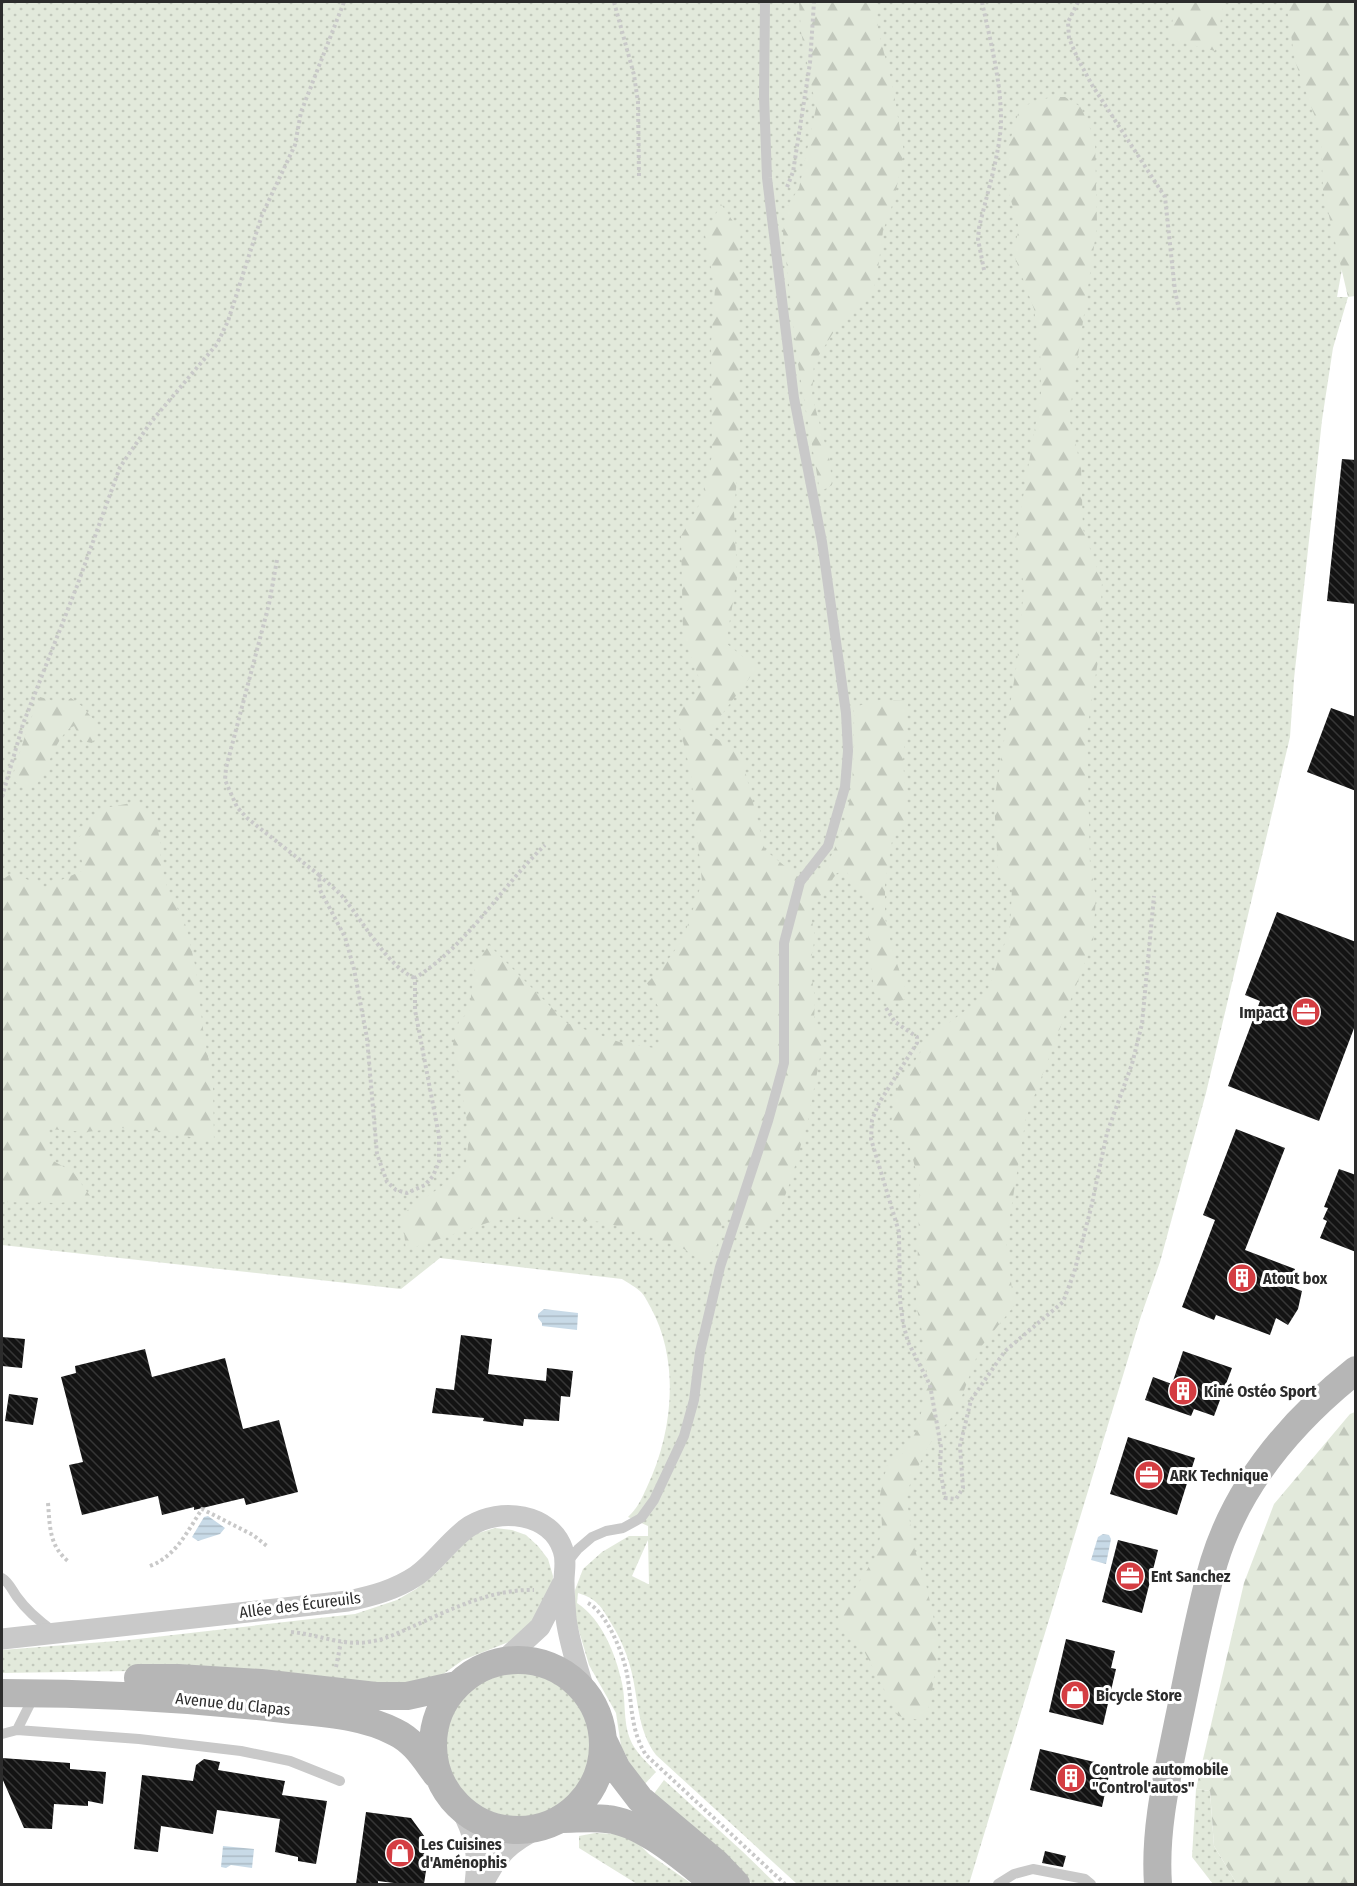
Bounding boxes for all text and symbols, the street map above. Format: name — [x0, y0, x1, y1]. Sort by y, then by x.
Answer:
office icon: Impact — [1290, 996, 1322, 1028]
place label: Impact — [1239, 1003, 1285, 1022]
building icon: Atout box — [1226, 1262, 1258, 1294]
place label: Atout box — [1262, 1269, 1328, 1288]
building icon: Kiné Ostéo Sport — [1167, 1375, 1199, 1407]
place label: Kiné Ostéo Sport — [1204, 1382, 1317, 1401]
office icon: ARK Technique — [1133, 1459, 1165, 1491]
place label: ARK Technique — [1169, 1466, 1268, 1485]
office icon: Ent Sanchez — [1114, 1560, 1146, 1592]
place label: Ent Sanchez — [1151, 1567, 1231, 1586]
street label: Allée des Écureuils — [238, 1588, 362, 1622]
shop icon: Bicycle Store — [1059, 1679, 1091, 1711]
place label: Bicycle Store — [1096, 1686, 1182, 1705]
street label: Avenue du Clapas — [175, 1689, 292, 1719]
place label: Controle automobile "Control'autos" — [1092, 1760, 1228, 1797]
building icon: Controle automobile "Control'autos" — [1055, 1762, 1087, 1794]
place label: Les Cuisines d'Aménophis — [421, 1835, 507, 1872]
shop icon: Les Cuisines d'Aménophis — [384, 1837, 416, 1869]

